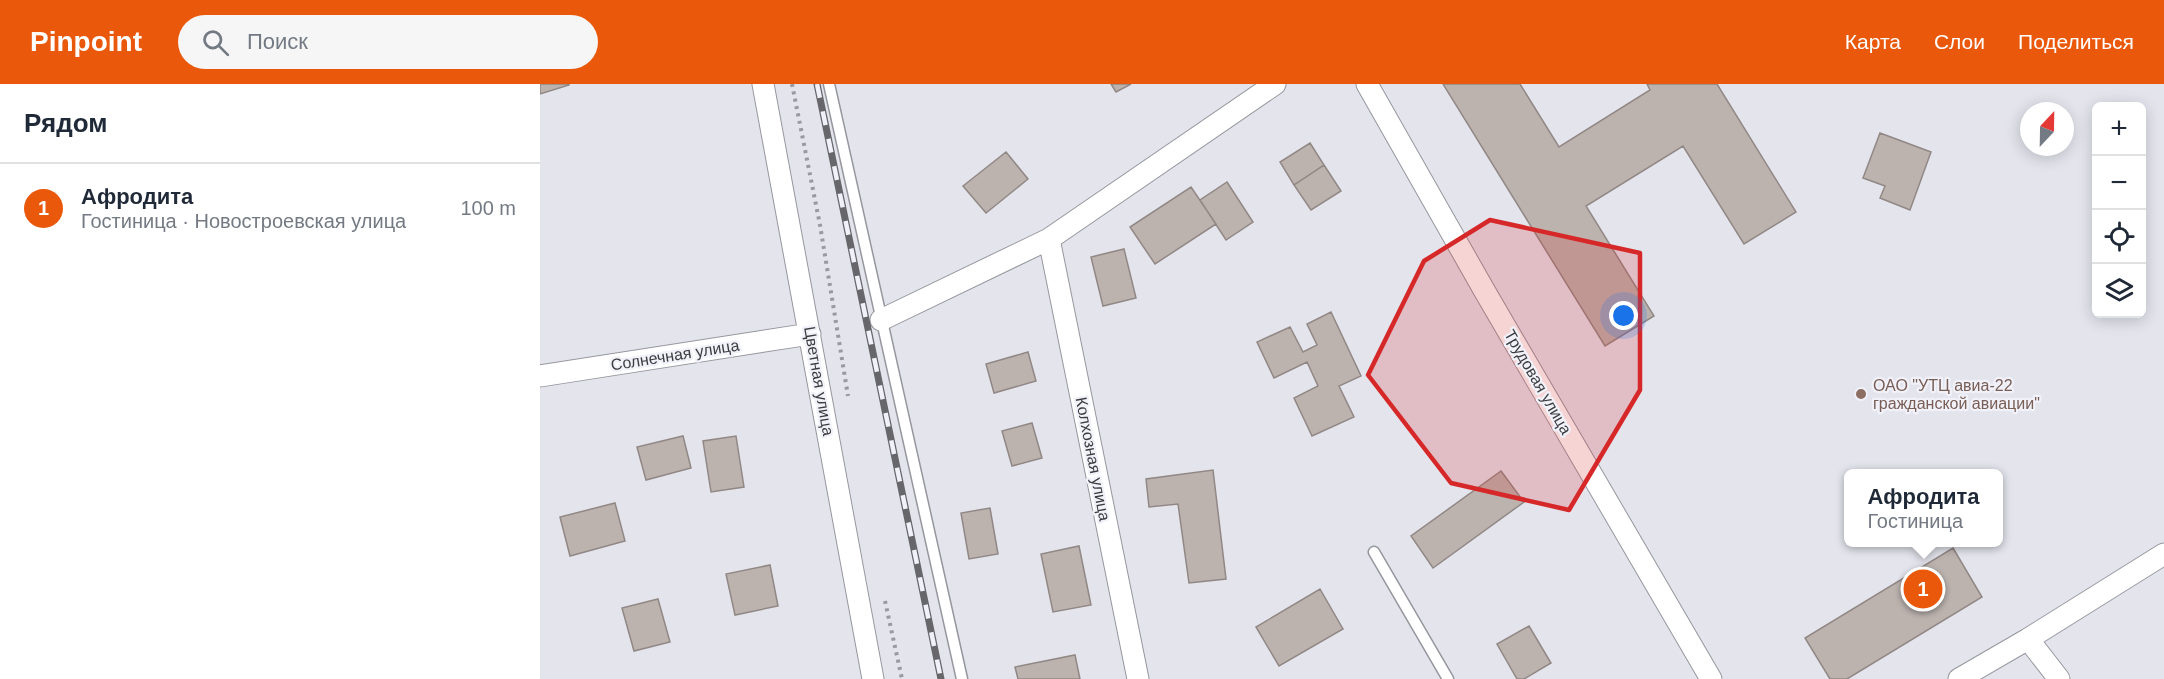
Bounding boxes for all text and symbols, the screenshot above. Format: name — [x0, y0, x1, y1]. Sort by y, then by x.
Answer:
search box — [178, 15, 598, 69]
text: Pinpoint — [30, 26, 142, 57]
icon: search — [199, 26, 232, 59]
text: Поиск — [247, 29, 308, 54]
text: Карта — [1845, 30, 1901, 53]
text: Слои — [1934, 30, 1985, 53]
text: Поделиться — [2018, 30, 2134, 53]
north arrow — [2020, 102, 2074, 156]
map controls — [2092, 102, 2146, 318]
button: + — [2092, 102, 2146, 156]
text: Рядом — [24, 108, 107, 138]
button: − — [2092, 156, 2146, 210]
text: Афродита — [81, 184, 193, 209]
text: 1 — [38, 197, 49, 219]
text: 100 m — [460, 197, 516, 219]
text: Гостиница · Новостроевская улица — [81, 210, 406, 232]
button: locate — [2092, 210, 2146, 264]
button: layers — [2092, 264, 2146, 318]
your location — [1609, 301, 1638, 330]
street label: Цветная улица — [801, 325, 837, 437]
street label: Трудовая улица — [1501, 327, 1575, 437]
street label: Солнечная улица — [610, 336, 741, 374]
place label: ОАО "УТЦ авиа-22 гражданской авиации" — [1873, 377, 2040, 412]
marker: ОАО "УТЦ авиа-22 гражданской авиации" — [1854, 387, 1868, 401]
street label: Колхозная улица — [1073, 396, 1113, 523]
popup — [1844, 469, 2003, 547]
text: Афродита — [1867, 484, 1980, 509]
text: Гостиница — [1867, 510, 1963, 532]
pin: 1 — [1904, 566, 1942, 612]

